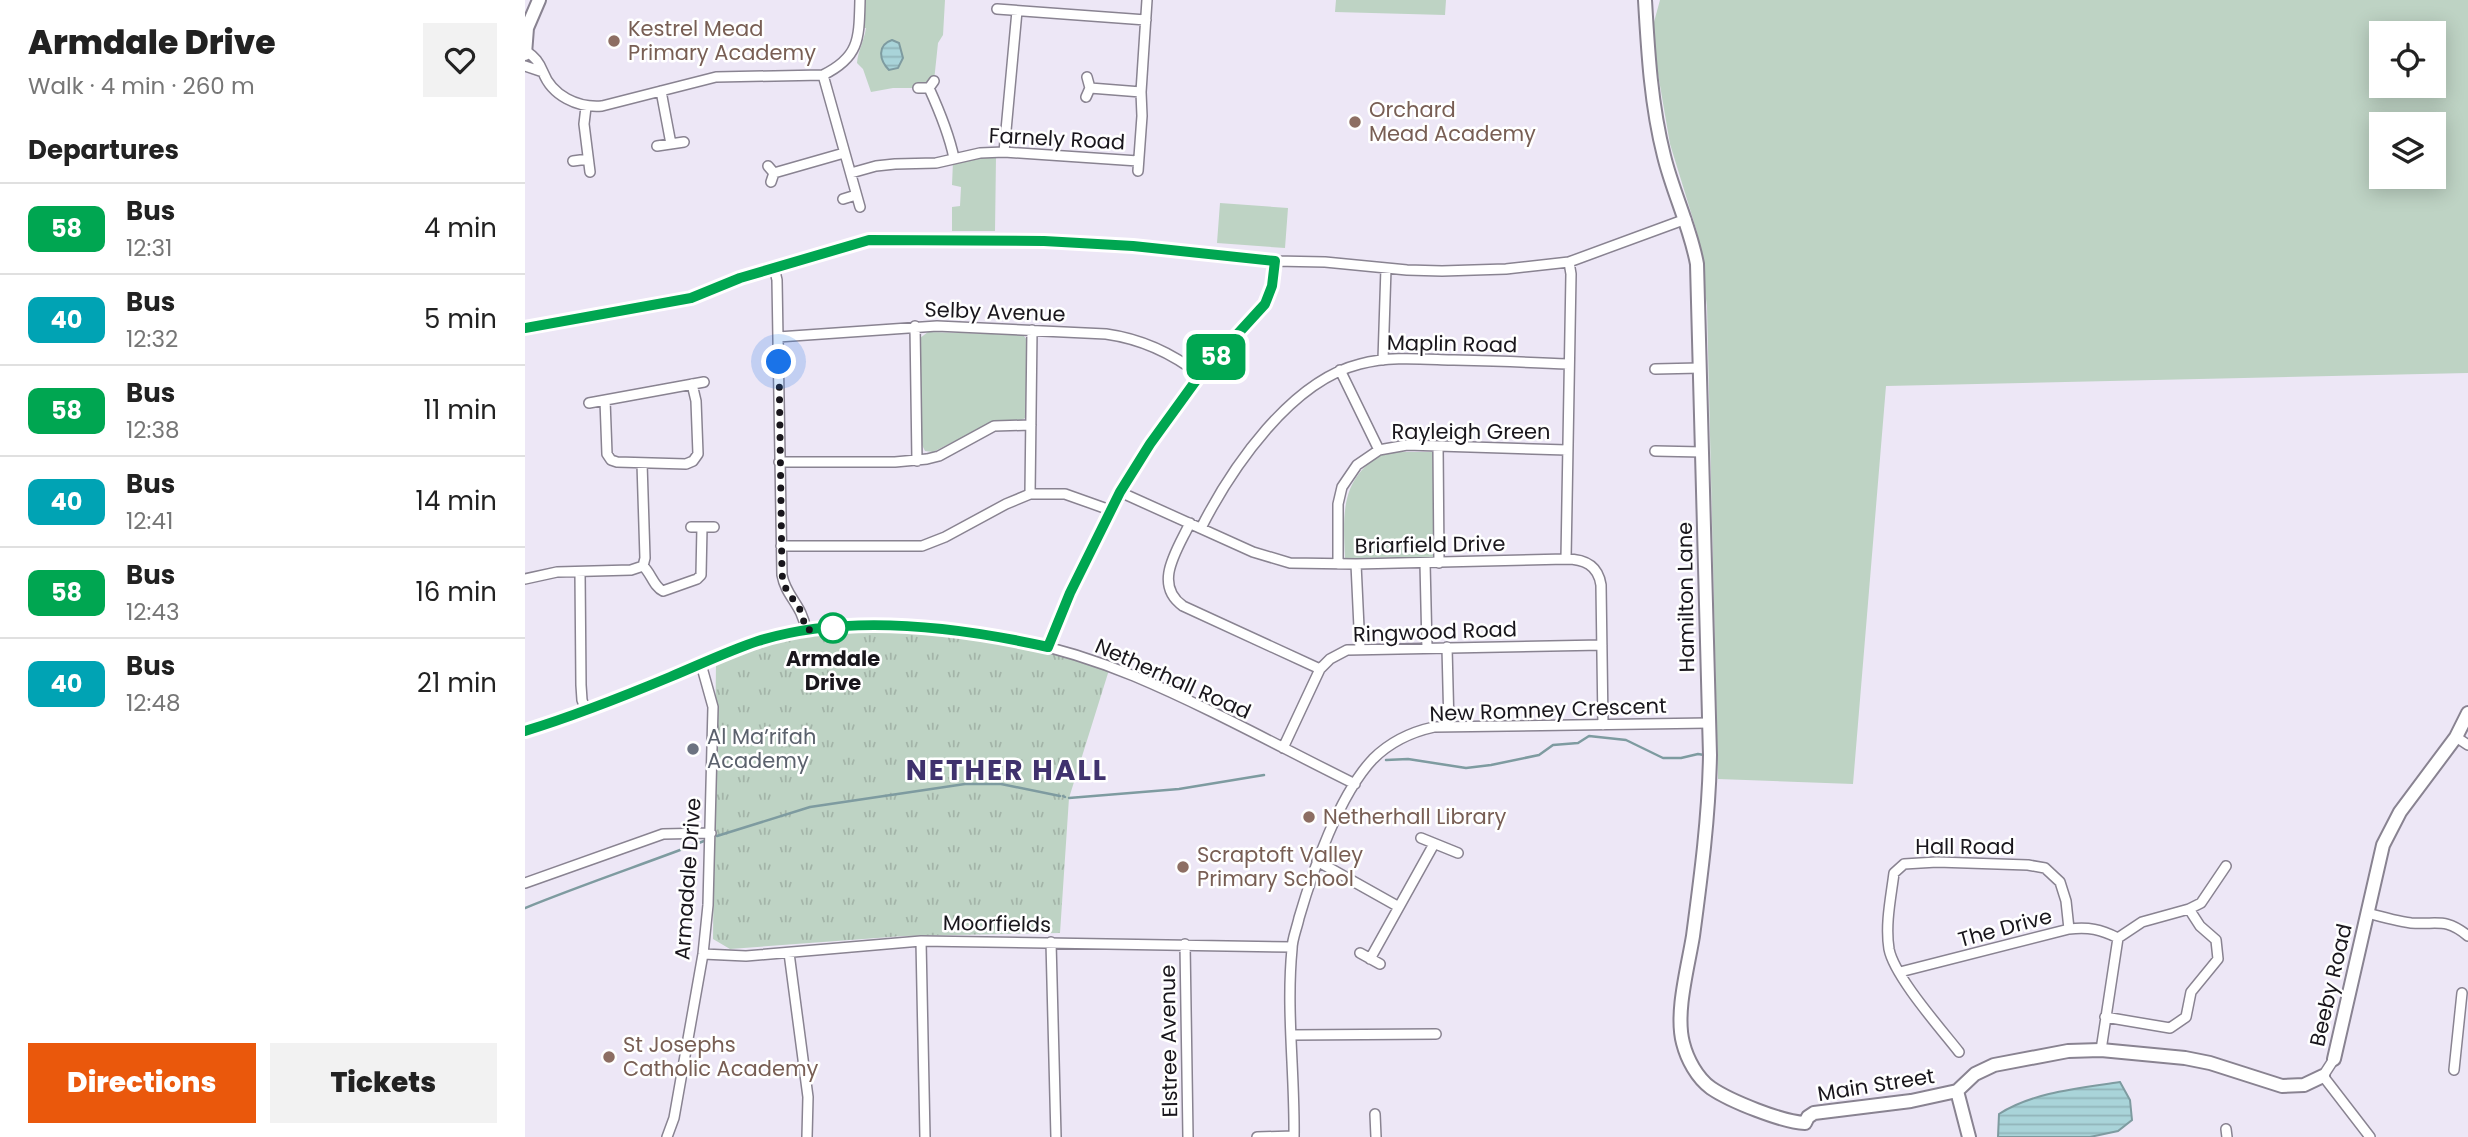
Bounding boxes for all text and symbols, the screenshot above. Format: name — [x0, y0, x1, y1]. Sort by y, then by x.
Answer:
place label: Kestrel Mead Primary Academy — [628, 14, 816, 67]
text: Armdale Drive — [28, 19, 275, 66]
map controls — [2369, 21, 2446, 189]
button: locate — [2369, 21, 2446, 98]
button: heart — [423, 23, 497, 97]
marker: Kestrel Mead Primary Academy — [606, 33, 622, 49]
text: Walk · 4 min · 260 m — [28, 70, 255, 102]
place label: Orchard Mead Academy — [1369, 95, 1536, 148]
button: layers — [2369, 112, 2446, 189]
marker: Orchard Mead Academy — [1347, 114, 1363, 130]
street label: Farnely Road — [988, 120, 1126, 157]
text: Departures — [28, 132, 179, 168]
text: Bus — [126, 193, 175, 229]
text: 4 min — [424, 210, 497, 246]
text: 58 — [51, 212, 82, 245]
text: 12:31 — [126, 232, 172, 264]
text: Bus — [126, 284, 175, 320]
street label: Selby Avenue — [924, 295, 1066, 328]
text: 5 min — [424, 301, 497, 337]
text: 40 — [51, 303, 82, 336]
text: 12:32 — [126, 323, 178, 355]
street label: Maplin Road — [1387, 328, 1517, 359]
line badge: 58 — [1185, 334, 1247, 380]
text: 58 — [1200, 340, 1232, 373]
your location — [761, 344, 796, 379]
text: Bus — [126, 375, 175, 411]
text: 11 min — [424, 392, 497, 428]
text: 58 — [51, 394, 82, 427]
text: 12:38 — [126, 414, 180, 446]
street label: Rayleigh Green — [1391, 417, 1551, 446]
text: Bus — [126, 466, 175, 502]
text: 14 min — [416, 483, 497, 519]
text: 40 — [51, 485, 82, 518]
text: 12:41 — [126, 505, 173, 537]
street label: Hamilton Lane — [1670, 521, 1701, 673]
street label: Briarfield Drive — [1354, 529, 1506, 560]
text: Bus — [126, 557, 175, 593]
text: 16 min — [415, 574, 497, 610]
text: 58 — [51, 576, 82, 609]
text: 12:43 — [126, 596, 180, 628]
marker: Armdale Drive — [818, 613, 848, 643]
street label: Ringwood Road — [1352, 614, 1517, 649]
street label: Netherhall Road — [1091, 631, 1256, 726]
place label: Armdale Drive — [786, 644, 880, 697]
text: Bus — [126, 648, 175, 684]
text: 21 min — [417, 665, 497, 701]
text: 40 — [51, 667, 82, 700]
text: 12:48 — [126, 687, 180, 719]
street label: New Romney Crescent — [1429, 691, 1667, 728]
place label: Al Ma’rifah Academy — [707, 722, 816, 775]
marker: Al Ma’rifah Academy — [685, 741, 701, 757]
district label: NETHER HALL — [906, 751, 1108, 790]
street label: Armadale Drive — [667, 797, 708, 961]
place label: Netherhall Library — [1323, 802, 1507, 831]
marker: Netherhall Library — [1301, 809, 1317, 825]
street label: Hall Road — [1915, 832, 2015, 861]
place label: Scraptoft Valley Primary School — [1197, 840, 1363, 893]
marker: Scraptoft Valley Primary School — [1175, 859, 1191, 875]
street label: The Drive — [1955, 901, 2055, 954]
street label: Moorfields — [943, 908, 1051, 939]
street label: Beeby Road — [2302, 921, 2359, 1049]
street label: Elstree Avenue — [1153, 964, 1184, 1118]
place label: St Josephs Catholic Academy — [623, 1030, 819, 1083]
button: Directions — [28, 1043, 256, 1123]
button: Tickets — [270, 1043, 497, 1123]
marker: St Josephs Catholic Academy — [601, 1049, 617, 1065]
street label: Main Street — [1815, 1061, 1936, 1108]

